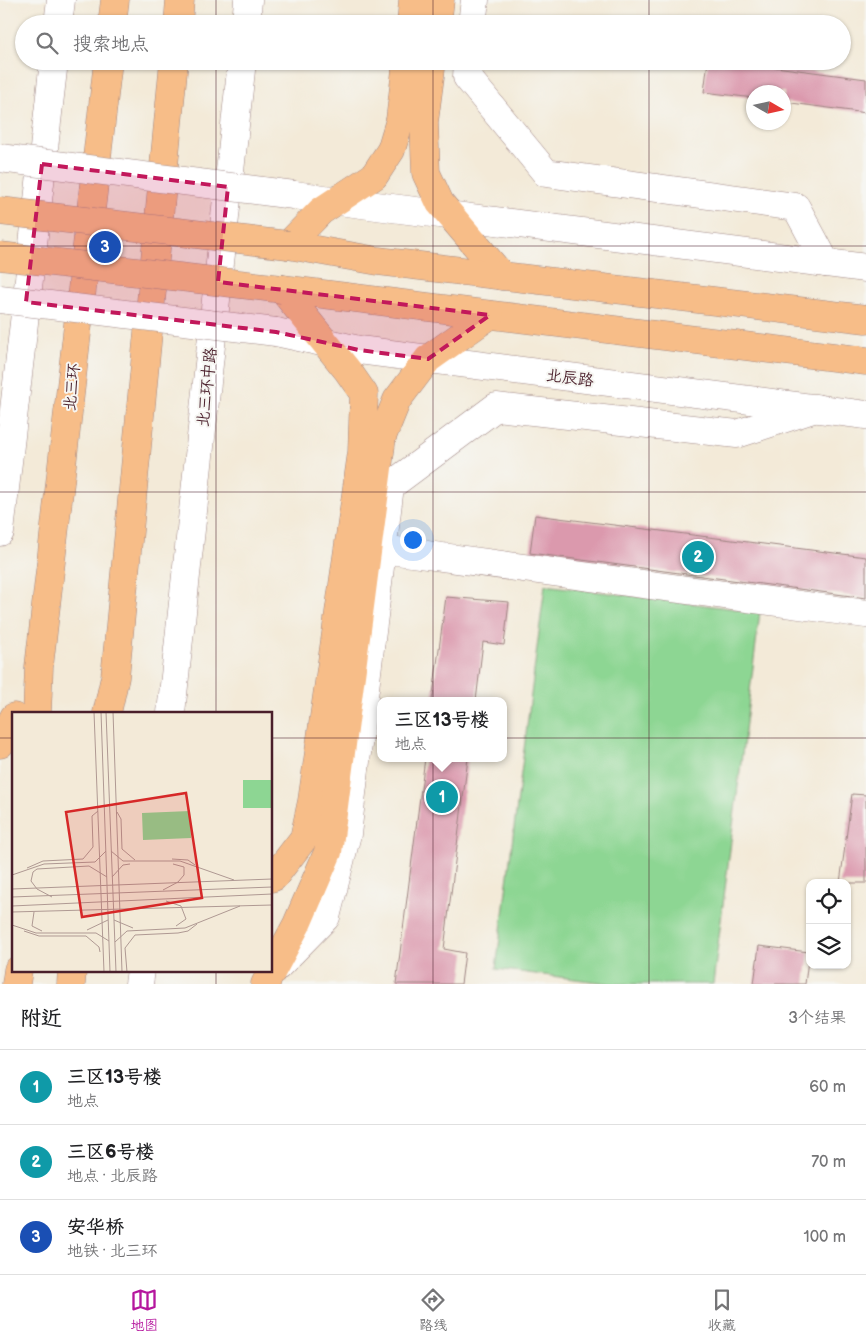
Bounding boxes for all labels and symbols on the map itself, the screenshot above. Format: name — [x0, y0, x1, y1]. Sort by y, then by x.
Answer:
north arrow — [746, 85, 791, 130]
pin: 3 — [89, 228, 121, 266]
street label: 北三环中路 — [194, 346, 221, 428]
street label: 北三环 — [61, 362, 84, 412]
street label: 北辰路 — [545, 366, 595, 391]
your location — [400, 527, 426, 553]
pin: 2 — [682, 538, 714, 576]
inset map — [12, 712, 272, 972]
pin: 1 — [426, 778, 458, 816]

